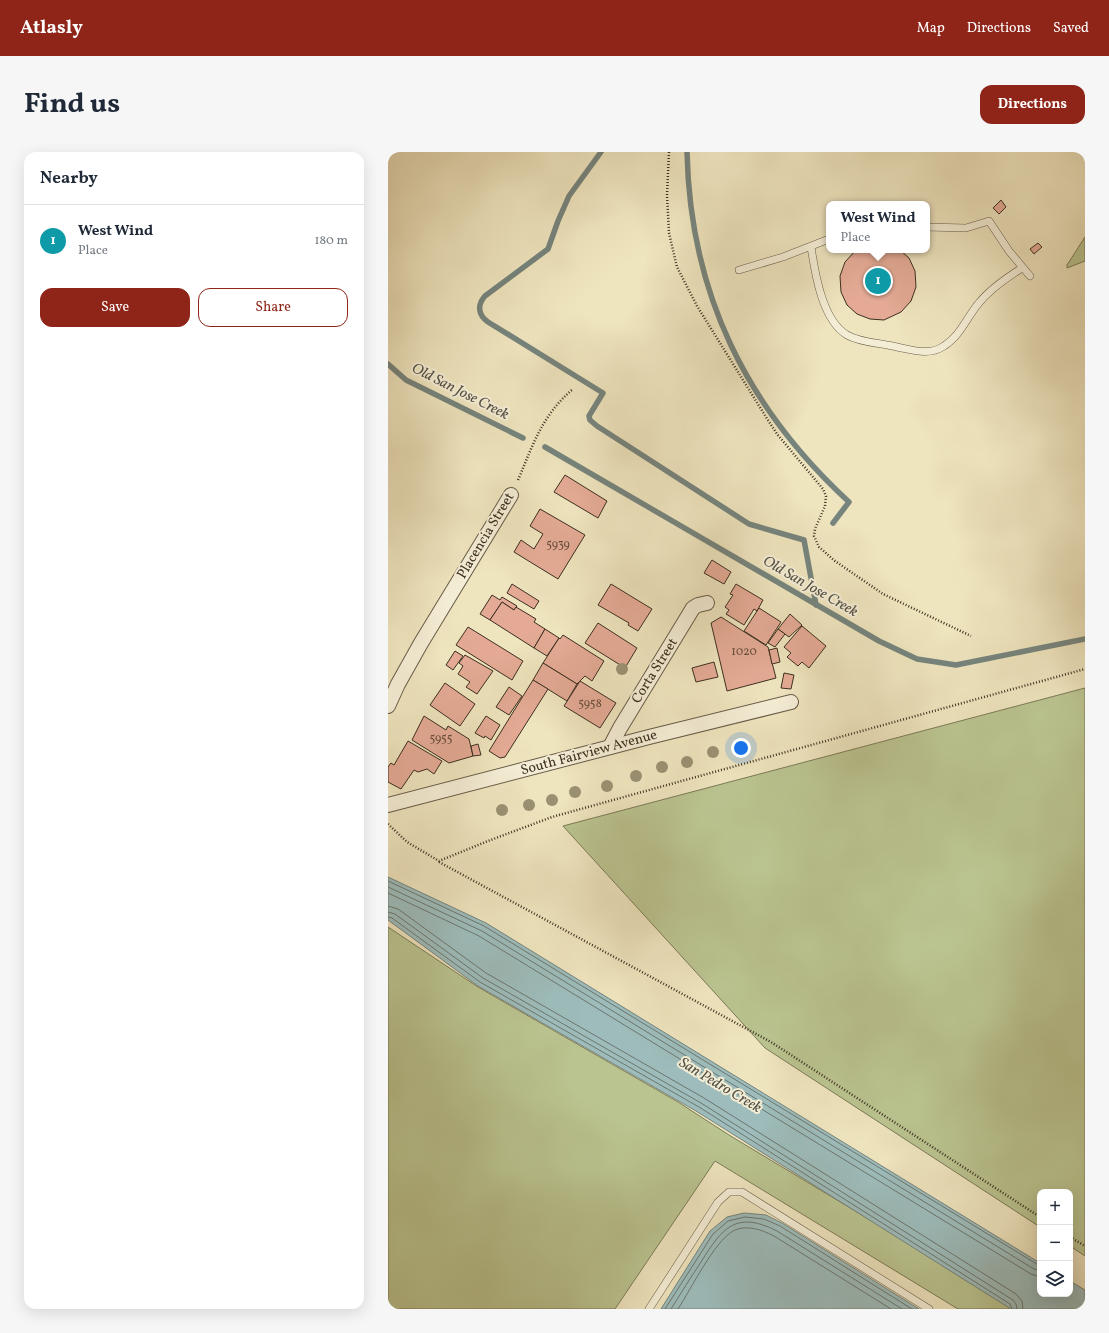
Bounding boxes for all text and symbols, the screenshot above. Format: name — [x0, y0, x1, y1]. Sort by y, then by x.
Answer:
text: Atlasly — [20, 15, 83, 41]
text: Map — [917, 19, 945, 38]
text: Directions — [967, 19, 1031, 38]
text: Saved — [1053, 19, 1089, 38]
text: Find us — [24, 85, 120, 124]
button: Directions — [980, 85, 1085, 124]
text: Nearby — [40, 167, 98, 190]
popup — [826, 201, 930, 253]
text: West Wind — [840, 208, 916, 229]
text: West Wind — [78, 221, 153, 242]
text: Place — [840, 229, 870, 247]
text: 1 — [50, 232, 56, 250]
text: 180 m — [314, 232, 348, 250]
text: Place — [78, 242, 108, 260]
pin: 1 — [865, 266, 891, 296]
button: Save — [40, 288, 190, 327]
button: Share — [198, 288, 348, 327]
water label: Old San Jose Creek — [408, 358, 512, 426]
street label: Placencia Street — [453, 489, 519, 583]
house number: 5939 — [546, 537, 570, 553]
water label: Old San Jose Creek — [758, 551, 862, 623]
street label: Corta Street — [627, 635, 683, 707]
house number: 1020 — [731, 644, 757, 660]
house number: 5958 — [578, 696, 602, 712]
street label: South Fairview Avenue — [519, 726, 660, 780]
house number: 5955 — [429, 731, 453, 747]
your location — [731, 738, 751, 758]
water label: San Pedro Creek — [675, 1053, 765, 1119]
map controls — [1037, 1189, 1073, 1297]
button: + — [1037, 1189, 1073, 1225]
button: − — [1037, 1225, 1073, 1261]
button: layers — [1037, 1261, 1073, 1297]

